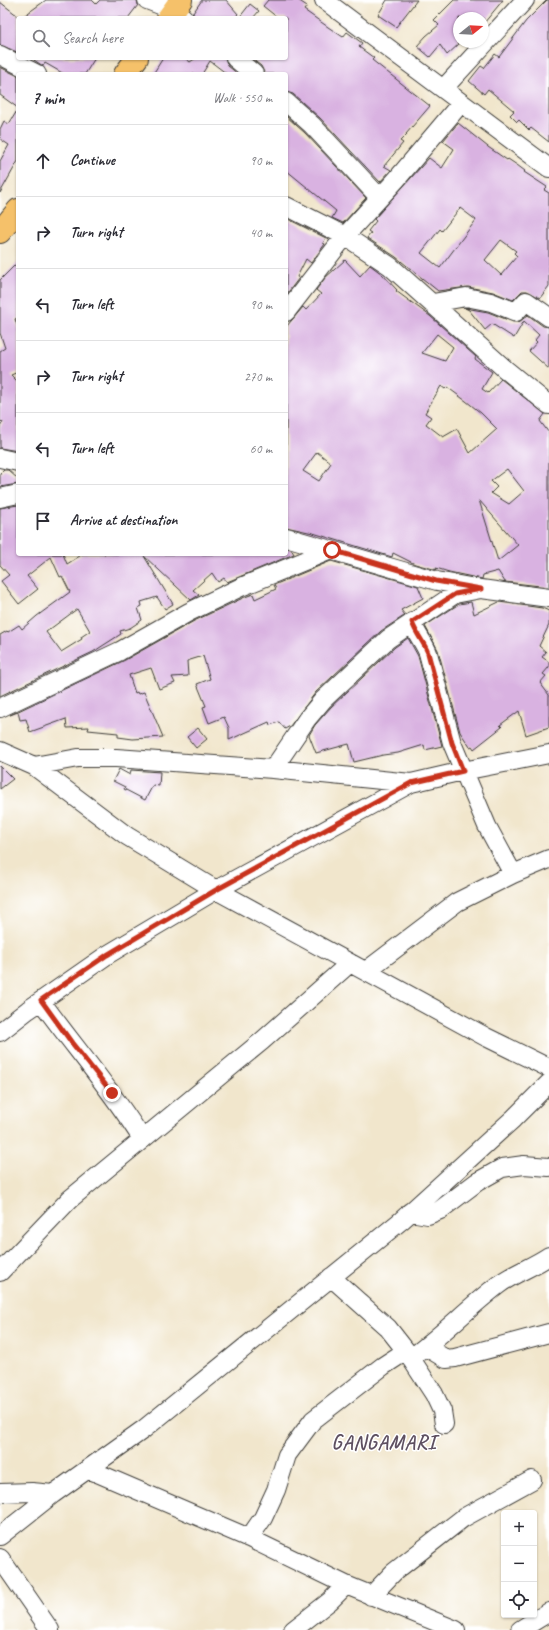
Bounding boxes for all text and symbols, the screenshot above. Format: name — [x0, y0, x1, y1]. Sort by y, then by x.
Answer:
north arrow — [453, 12, 489, 48]
search box — [16, 16, 288, 60]
icon: search — [30, 27, 52, 49]
text: Search here — [62, 29, 123, 48]
text: 7 min — [32, 88, 65, 109]
text: Walk · 550 m — [213, 90, 272, 106]
icon: ahead — [32, 150, 54, 172]
text: Continue — [70, 151, 115, 170]
text: 90 m — [250, 153, 272, 169]
icon: right — [32, 222, 54, 244]
text: Turn right — [70, 223, 123, 242]
text: 40 m — [250, 225, 272, 241]
icon: left — [32, 294, 54, 316]
text: Turn left — [70, 295, 113, 314]
text: 90 m — [250, 297, 272, 313]
icon: right — [32, 366, 54, 388]
text: Turn right — [70, 367, 123, 386]
text: 270 m — [244, 369, 272, 385]
icon: left — [32, 438, 54, 460]
text: Turn left — [70, 439, 113, 458]
text: 60 m — [250, 441, 272, 457]
icon: arrive — [32, 510, 54, 532]
text: Arrive at destination — [70, 511, 177, 530]
route start — [323, 541, 341, 559]
route end — [103, 1084, 121, 1102]
district label: GANGAMARI — [331, 1430, 440, 1455]
map controls — [501, 1510, 537, 1618]
button: + — [501, 1510, 537, 1546]
button: − — [501, 1546, 537, 1582]
button: locate — [501, 1582, 537, 1618]

